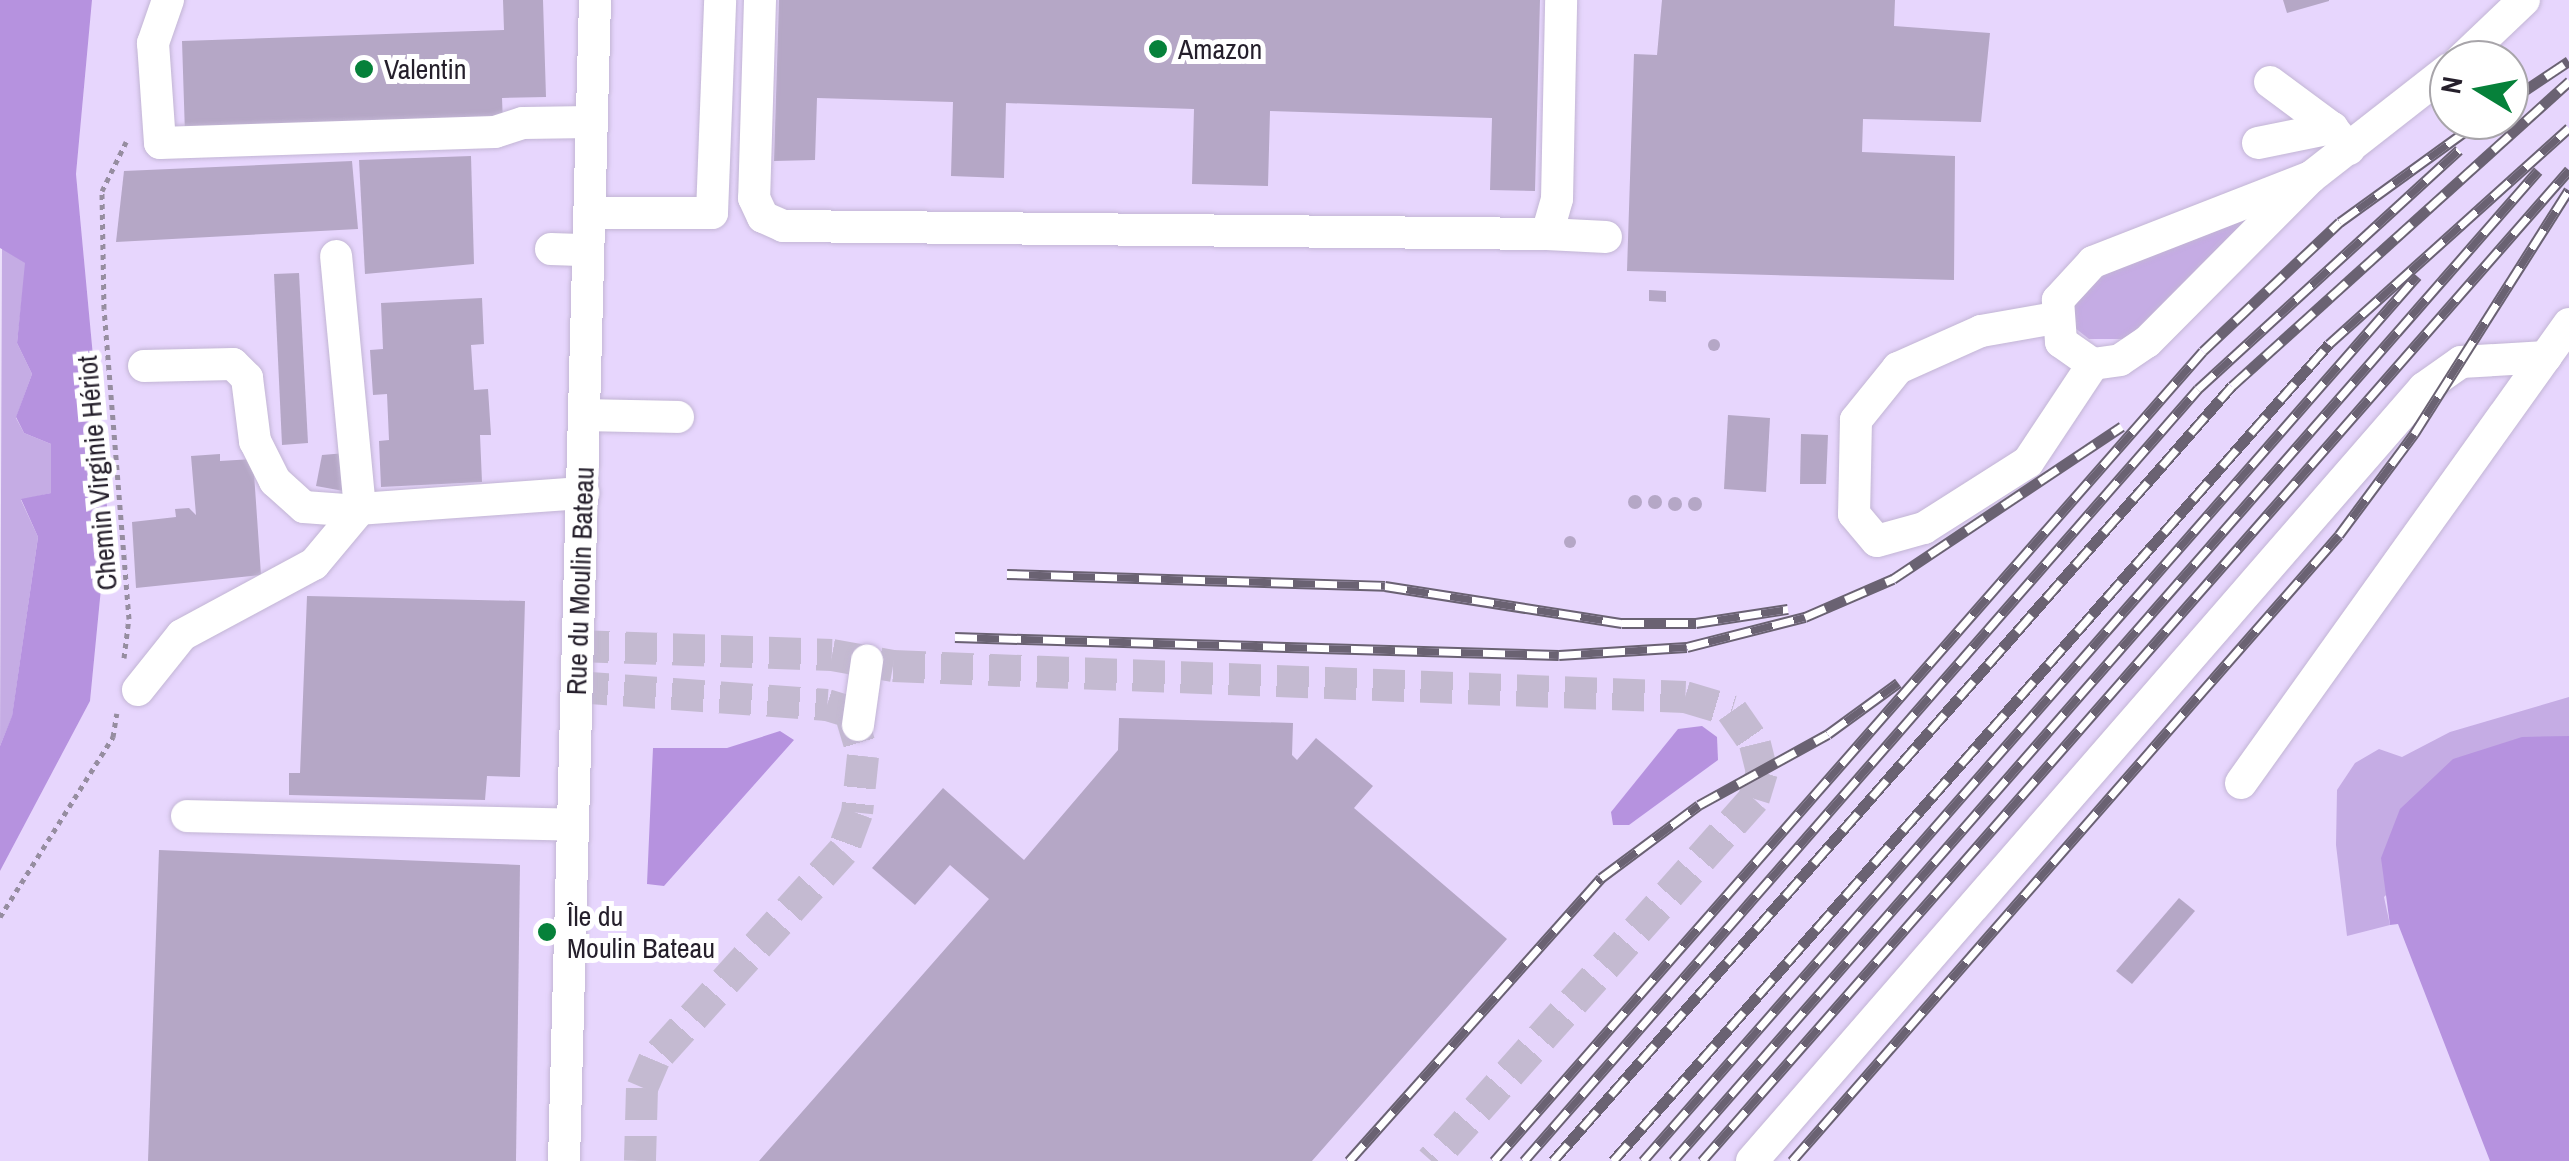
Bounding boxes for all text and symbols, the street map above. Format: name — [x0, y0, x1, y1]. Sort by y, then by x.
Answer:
place label: Amazon — [1178, 32, 1262, 66]
marker: Amazon — [1147, 38, 1169, 60]
north arrow — [2429, 40, 2529, 140]
place label: Valentin — [384, 52, 467, 86]
marker: Valentin — [353, 58, 375, 80]
text: N — [2431, 74, 2472, 97]
street label: Chemin Virginie Hériot — [70, 354, 124, 592]
street label: Rue du Moulin Bateau — [559, 466, 601, 696]
place label: Île du Moulin Bateau — [567, 899, 715, 965]
marker: Île du Moulin Bateau — [536, 921, 558, 943]

